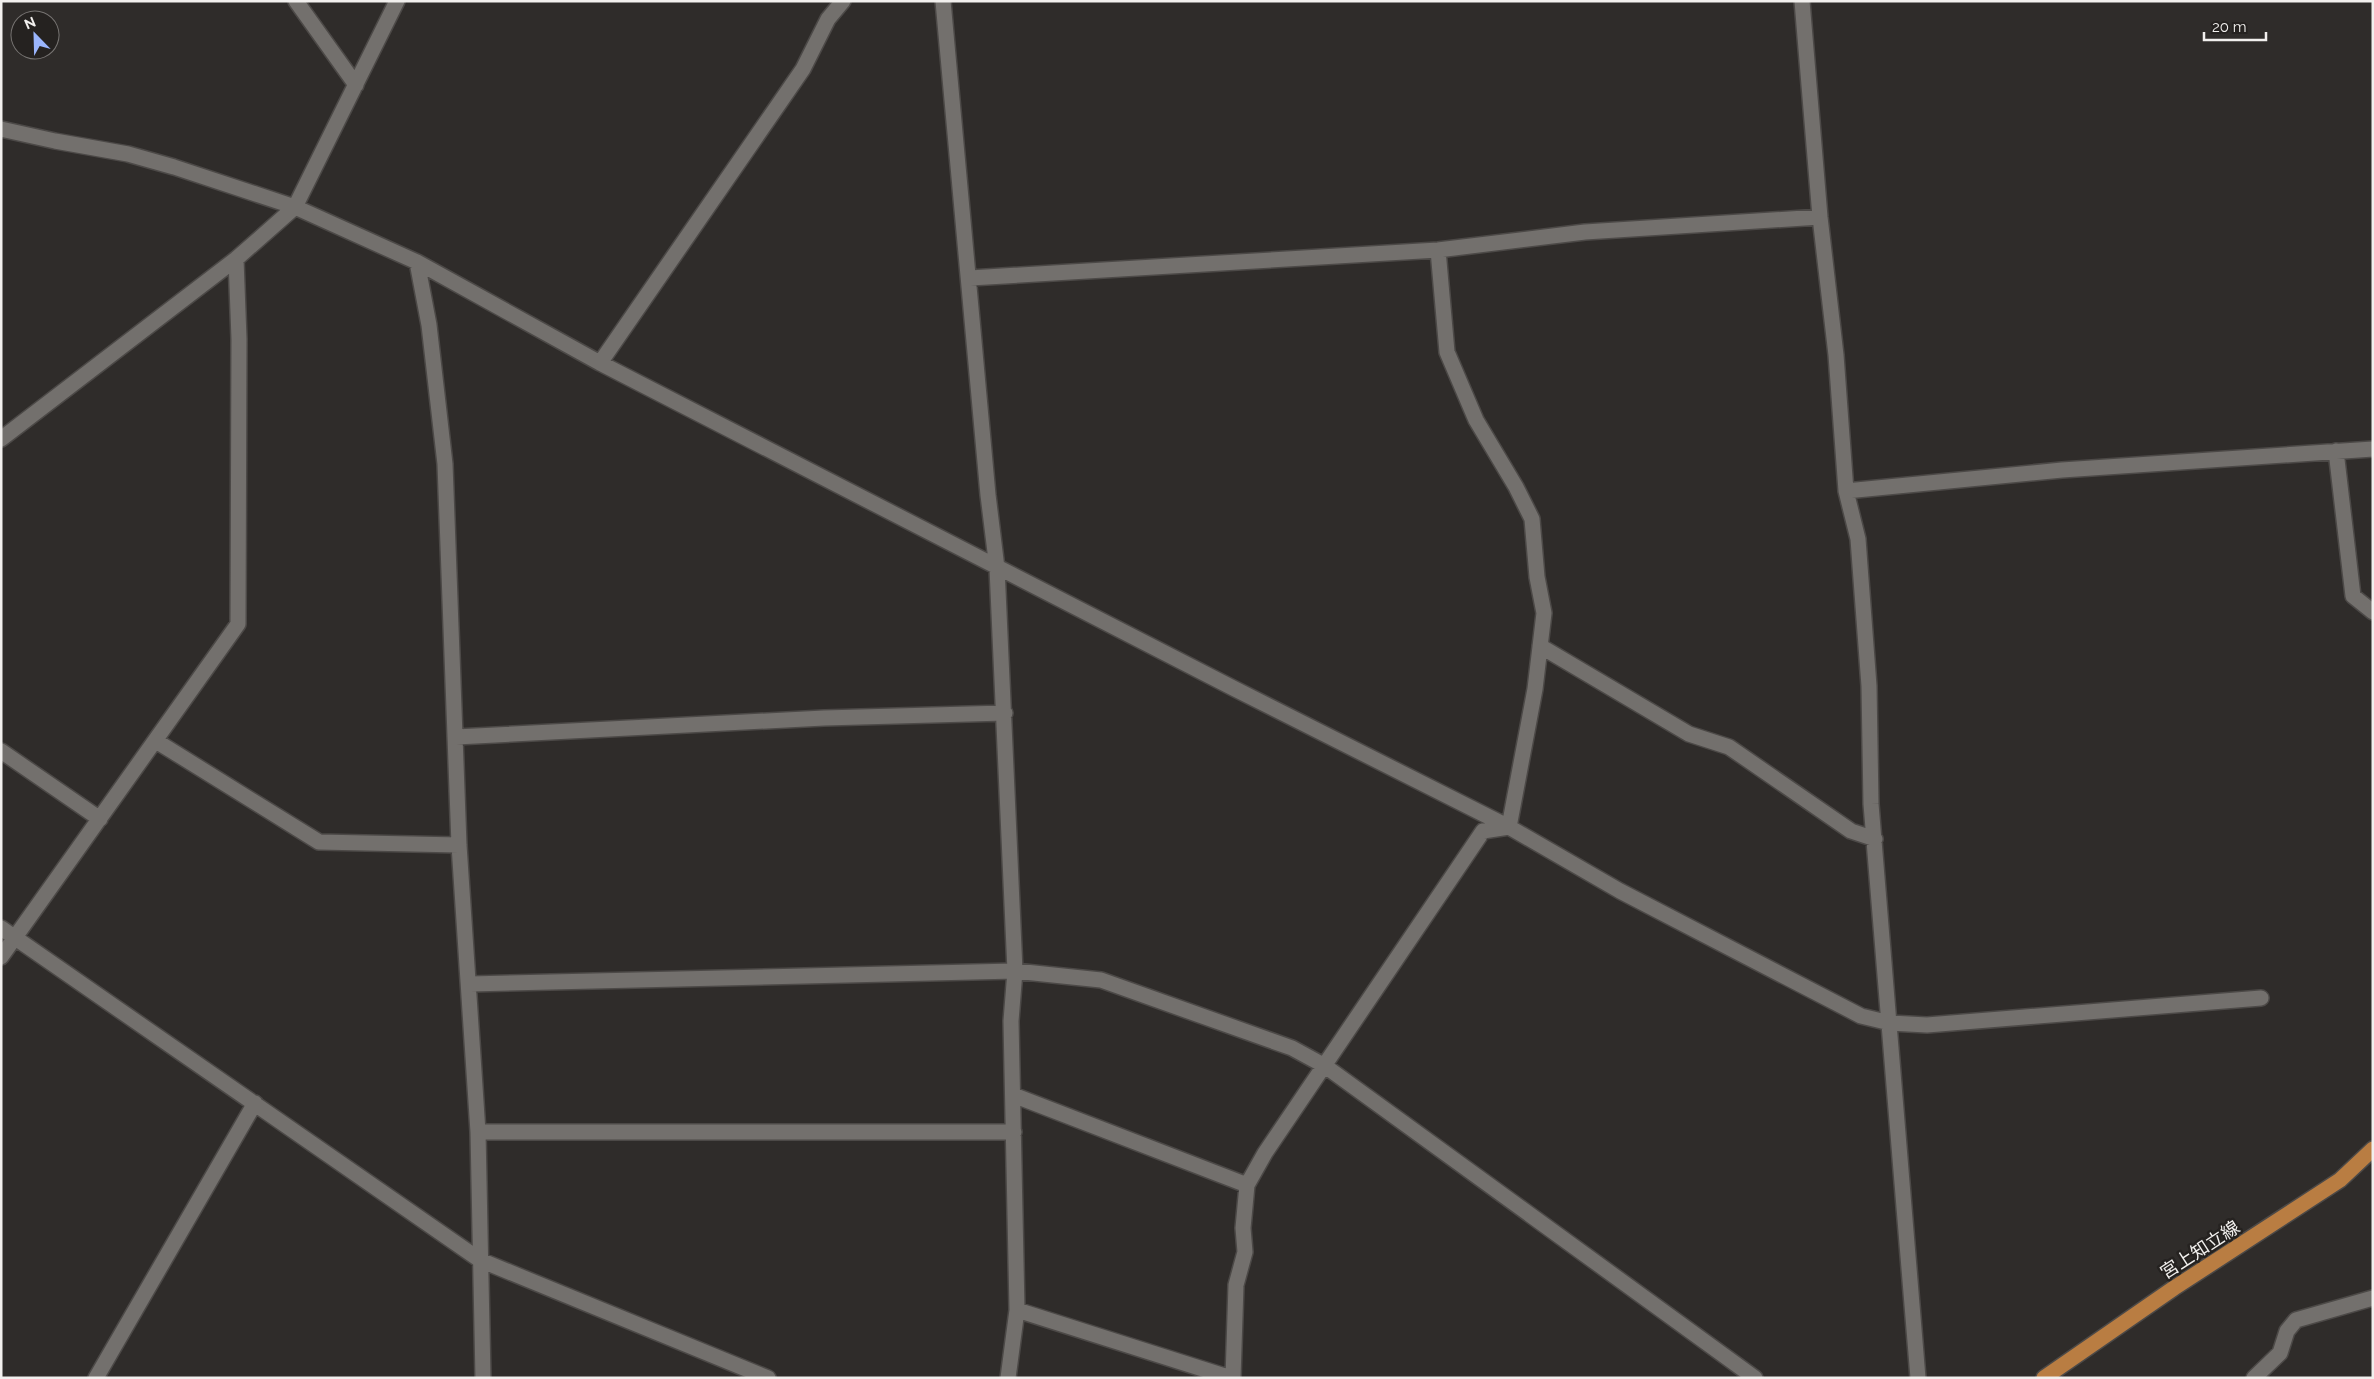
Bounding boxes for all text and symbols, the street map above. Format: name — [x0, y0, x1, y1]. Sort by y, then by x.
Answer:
north arrow — [10, 10, 60, 60]
scale bar — [2204, 10, 2266, 42]
text: N — [22, 14, 38, 32]
text: 20 m — [2212, 18, 2247, 36]
street label: 宮上知立線 — [2156, 1216, 2243, 1283]

